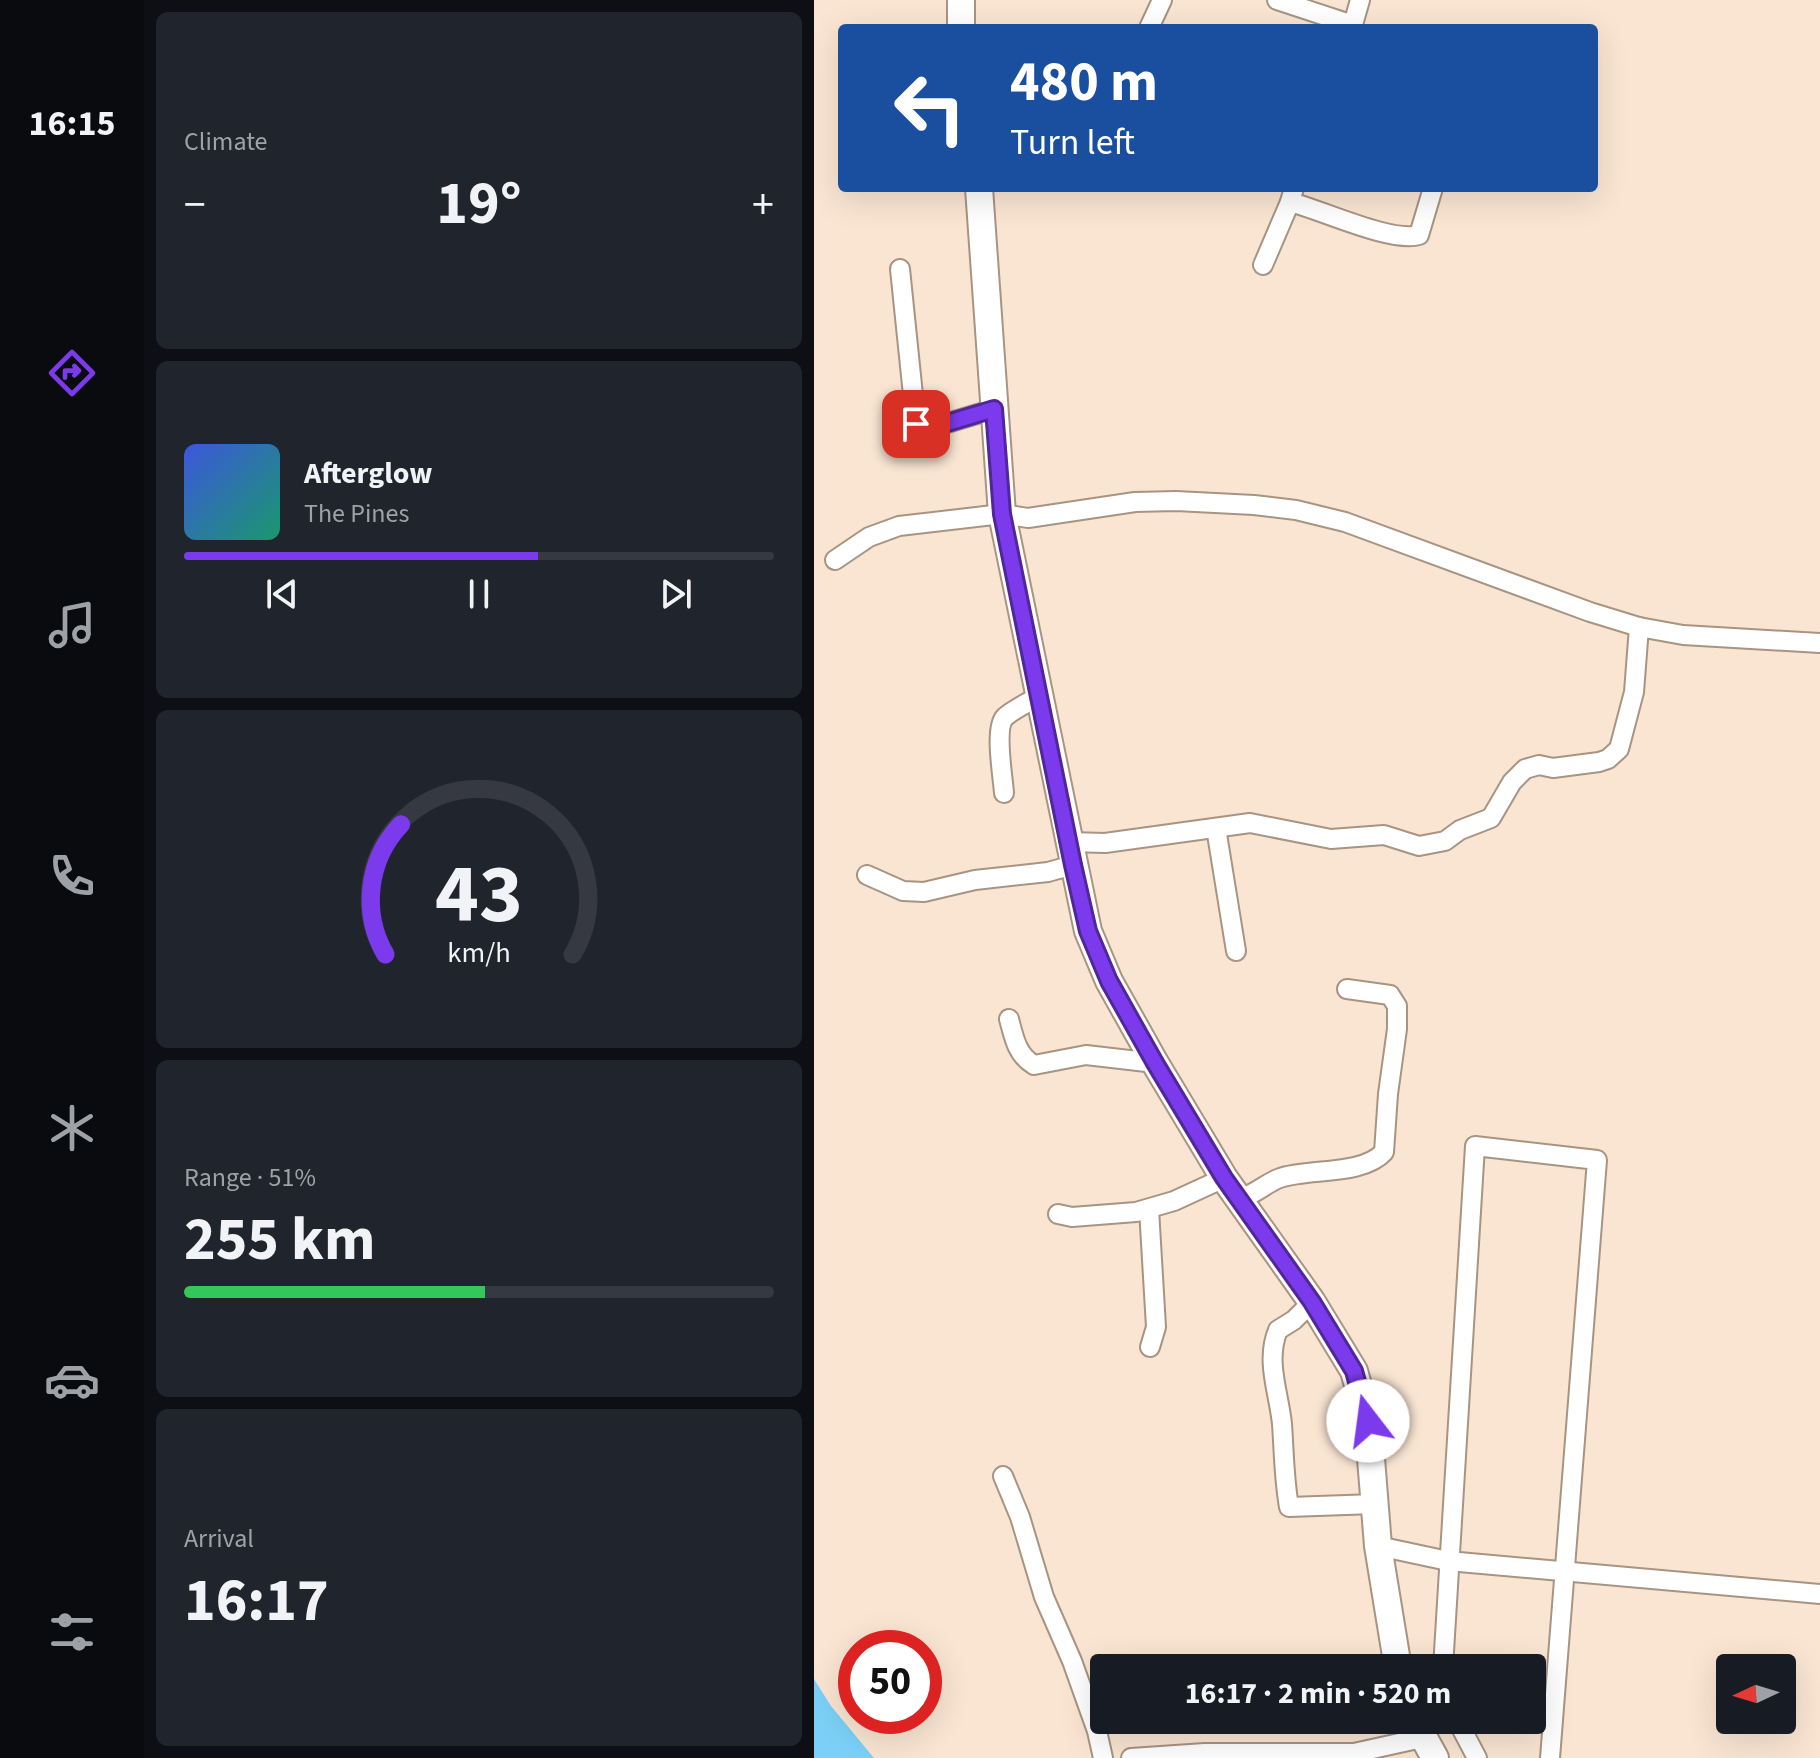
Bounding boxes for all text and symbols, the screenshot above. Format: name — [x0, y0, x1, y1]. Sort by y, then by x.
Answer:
text: 480 m — [1010, 43, 1158, 122]
icon: left — [878, 56, 982, 160]
text: 16:15 — [29, 98, 115, 149]
text: Turn left — [1010, 117, 1135, 168]
text: Climate — [184, 123, 268, 160]
text: 19° — [436, 162, 522, 247]
text: − — [184, 174, 206, 237]
text: + — [752, 174, 774, 237]
icon: directions — [44, 345, 100, 401]
pin — [882, 390, 950, 458]
icon: arrive — [894, 402, 938, 446]
text: Afterglow — [304, 452, 432, 495]
text: The Pines — [304, 495, 409, 532]
icon: previous — [260, 572, 304, 616]
icon: pause — [457, 572, 501, 616]
icon: next — [654, 572, 698, 616]
icon: music — [44, 597, 100, 653]
text: 43 — [435, 836, 523, 954]
icon: phone — [44, 848, 100, 904]
text: km/h — [447, 933, 511, 973]
icon: climate — [44, 1100, 100, 1156]
text: Range · 51% — [184, 1159, 316, 1196]
text: 255 km — [184, 1198, 375, 1283]
icon: car — [44, 1352, 100, 1408]
position arrow — [1326, 1379, 1410, 1463]
text: Arrival — [184, 1520, 254, 1557]
text: 16:17 — [184, 1559, 329, 1644]
icon: filters — [44, 1604, 100, 1660]
speed limit sign: 50 — [838, 1630, 942, 1734]
north arrow — [1716, 1654, 1796, 1734]
map controls — [1716, 1654, 1796, 1734]
text: 16:17 · 2 min · 520 m — [1185, 1672, 1451, 1715]

